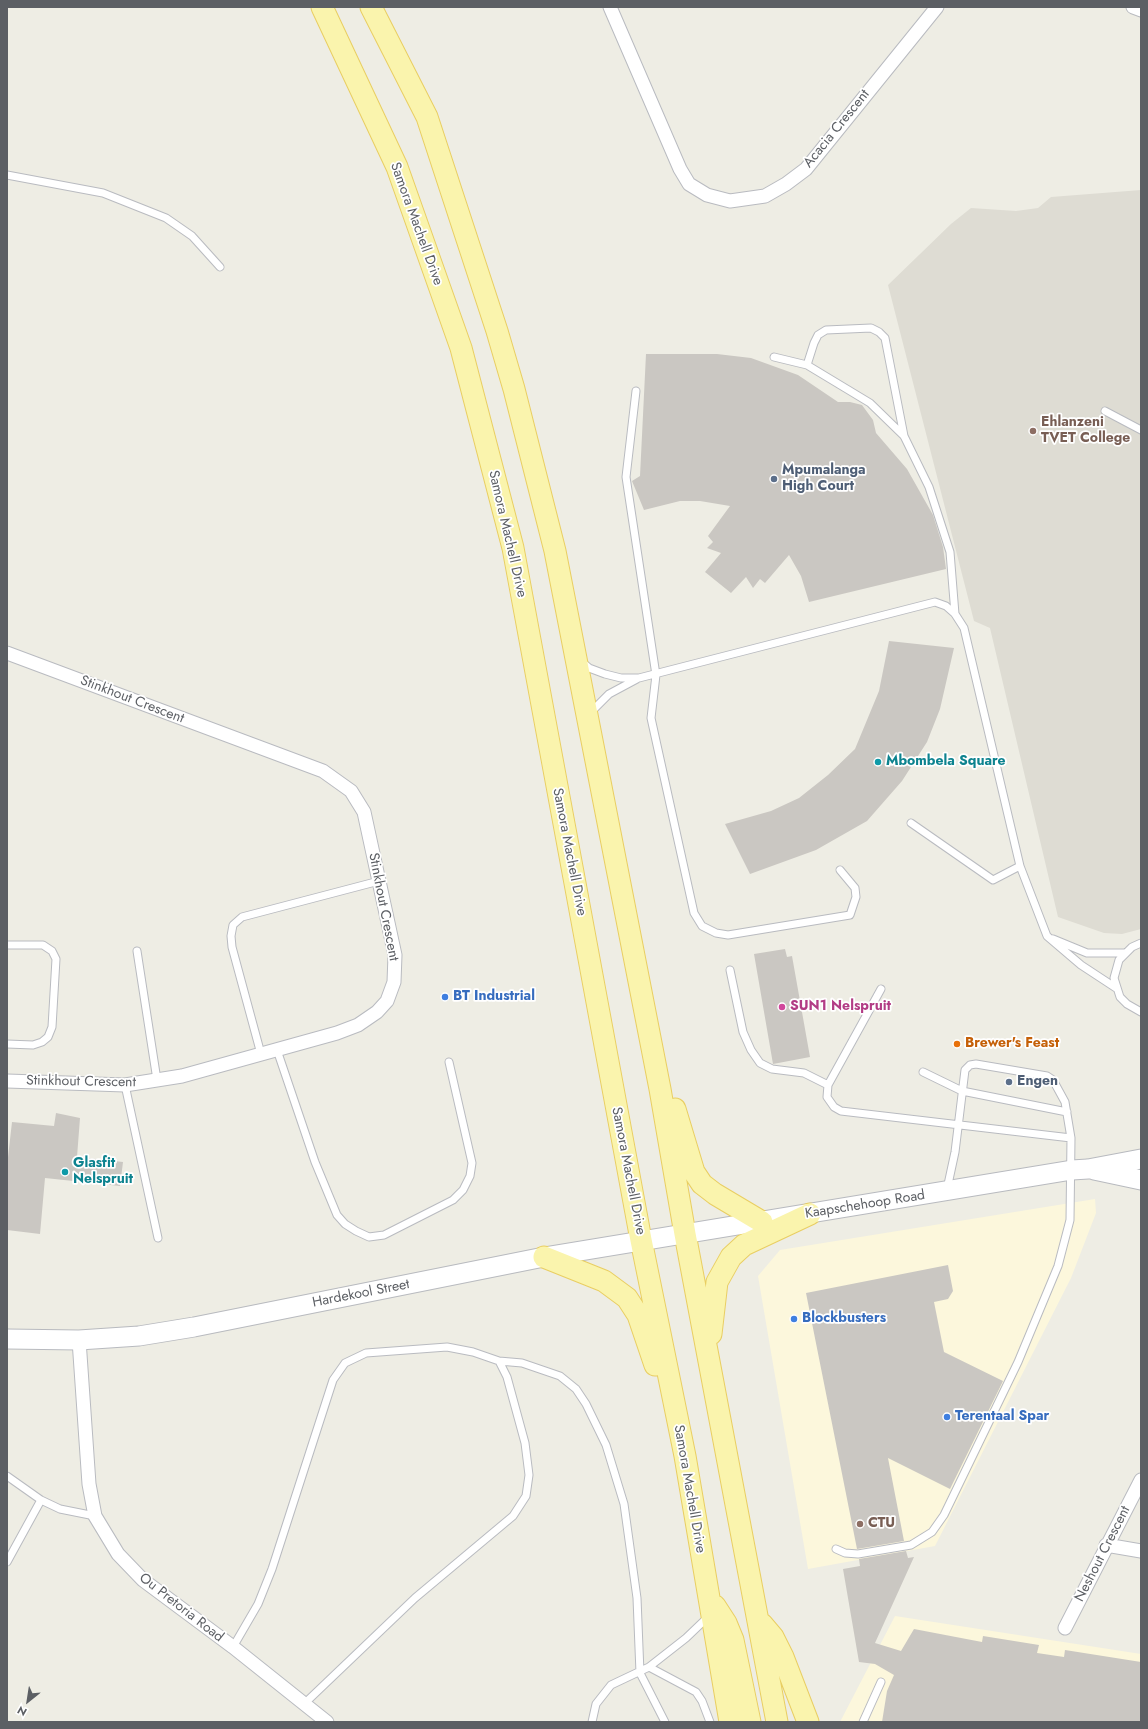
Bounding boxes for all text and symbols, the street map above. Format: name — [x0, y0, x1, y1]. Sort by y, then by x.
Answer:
street label: Acacia Crescent — [800, 87, 874, 171]
street label: Samora Machell Drive — [386, 160, 446, 288]
place label: Ehlanzeni TVET College — [1041, 415, 1130, 448]
marker: Ehlanzeni TVET College — [1028, 426, 1038, 436]
place label: Mpumalanga High Court — [782, 463, 866, 496]
street label: Samora Machell Drive — [484, 469, 530, 599]
marker: Mpumalanga High Court — [769, 474, 779, 484]
street label: Stinkhout Crescent — [78, 672, 186, 728]
place label: Mbombela Square — [886, 754, 1006, 770]
marker: Mbombela Square — [873, 757, 883, 767]
street label: Samora Machell Drive — [548, 787, 590, 917]
street label: Stinkhout Crescent — [364, 852, 402, 962]
place label: BT Industrial — [453, 989, 535, 1005]
marker: BT Industrial — [440, 992, 450, 1002]
place label: SUN1 Nelspruit — [790, 999, 891, 1015]
marker: SUN1 Nelspruit — [777, 1002, 787, 1012]
place label: Brewer's Feast — [965, 1036, 1059, 1052]
marker: Brewer's Feast — [952, 1039, 962, 1049]
street label: Stinkhout Crescent — [26, 1073, 136, 1091]
place label: Engen — [1017, 1074, 1058, 1090]
marker: Engen — [1004, 1077, 1014, 1087]
street label: Samora Machell Drive — [607, 1106, 649, 1236]
place label: Glasfit Nelspruit — [73, 1156, 133, 1188]
marker: Glasfit Nelspruit — [60, 1167, 70, 1177]
street label: Kaapschehoop Road — [804, 1187, 926, 1223]
street label: Hardekool Street — [311, 1276, 411, 1312]
place label: Blockbusters — [802, 1311, 886, 1327]
marker: Blockbusters — [789, 1314, 799, 1324]
place label: Terentaal Spar — [955, 1409, 1049, 1425]
marker: Terentaal Spar — [942, 1412, 952, 1422]
street label: Samora Machell Drive — [669, 1424, 709, 1554]
street label: Neshout Crescent — [1072, 1503, 1134, 1605]
place label: CTU — [868, 1516, 895, 1532]
marker: CTU — [855, 1519, 865, 1529]
street label: Ou Pretoria Road — [135, 1570, 227, 1646]
north arrow — [8, 1681, 48, 1721]
text: N — [14, 1702, 30, 1721]

